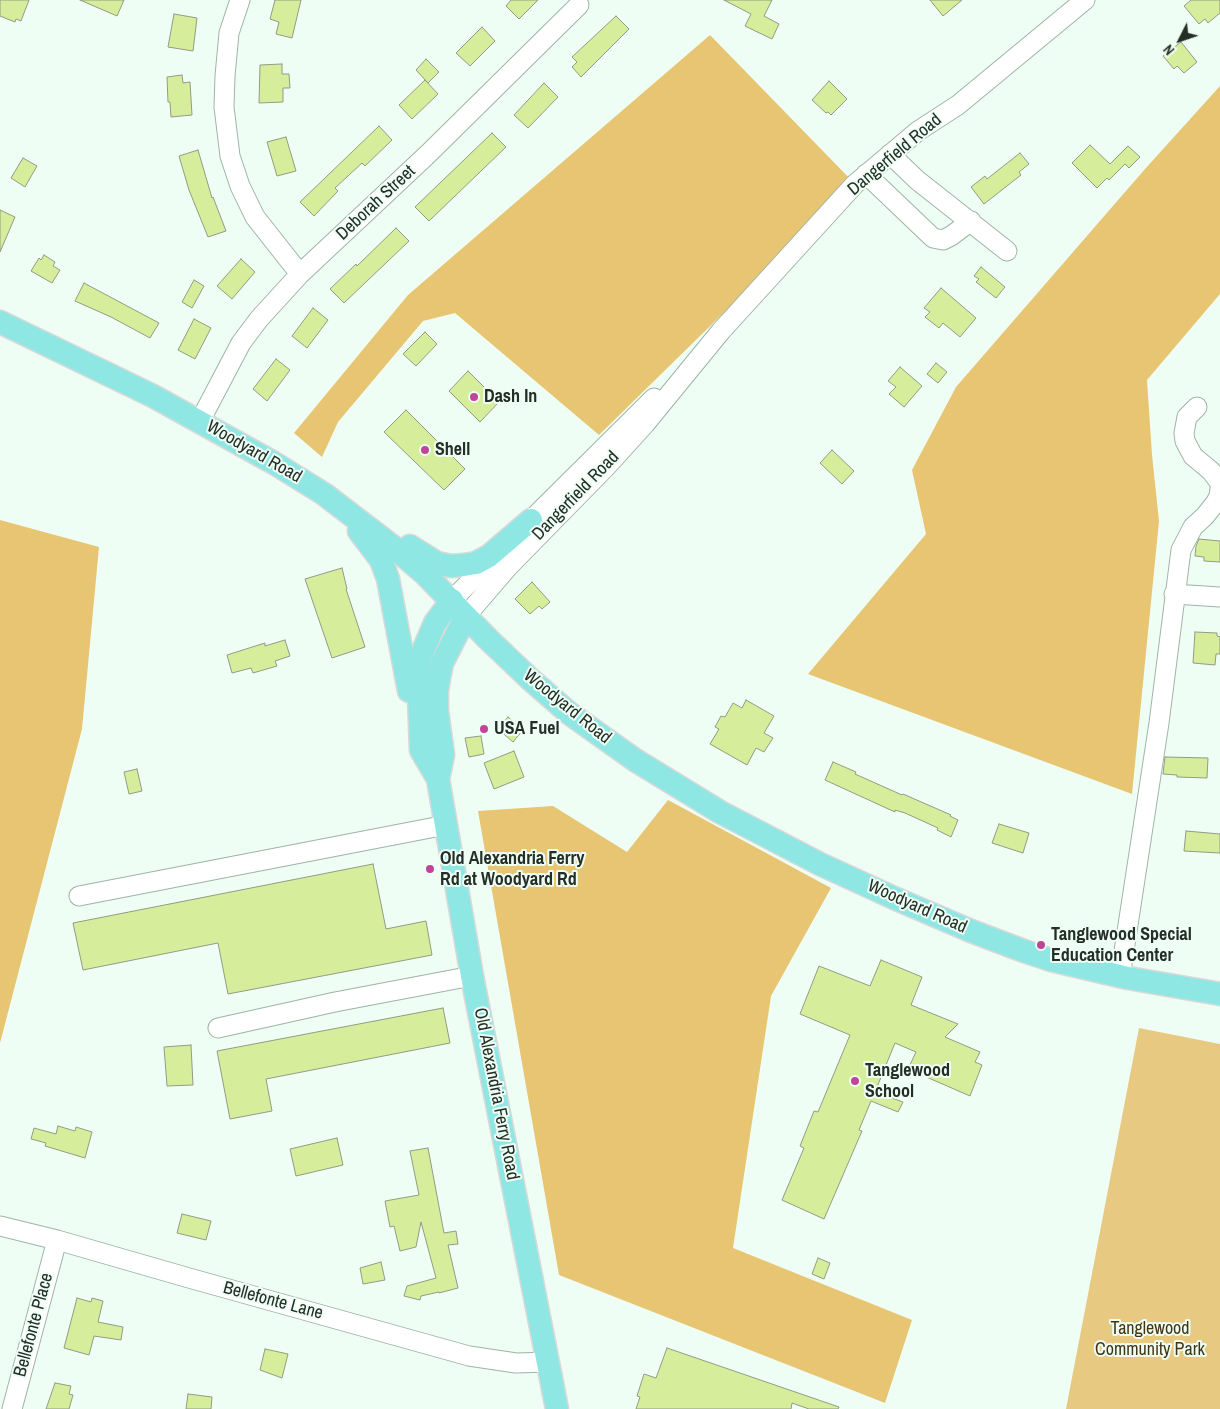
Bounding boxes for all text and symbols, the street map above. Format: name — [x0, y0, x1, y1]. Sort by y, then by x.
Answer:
north arrow — [1155, 15, 1205, 65]
text: N — [1159, 41, 1178, 59]
street label: Dangerfield Road — [844, 110, 946, 200]
street label: Deborah Street — [332, 161, 420, 245]
place label: Dash In — [484, 386, 537, 408]
marker: Dash In — [468, 391, 480, 403]
street label: Woodyard Road — [203, 416, 305, 488]
place label: Shell — [435, 439, 470, 461]
marker: Shell — [419, 444, 431, 456]
street label: Dangerfield Road — [528, 447, 624, 545]
street label: Woodyard Road — [519, 665, 615, 749]
place label: USA Fuel — [494, 718, 560, 740]
marker: USA Fuel — [478, 723, 490, 735]
place label: Old Alexandria Ferry Rd at Woodyard Rd — [440, 848, 584, 891]
marker: Old Alexandria Ferry Rd at Woodyard Rd — [424, 863, 436, 875]
street label: Woodyard Road — [864, 875, 970, 939]
place label: Tanglewood Special Education Center — [1051, 924, 1192, 966]
marker: Tanglewood Special Education Center — [1035, 939, 1047, 951]
street label: Old Alexandria Ferry Road — [469, 1006, 523, 1182]
place label: Tanglewood School — [865, 1060, 950, 1102]
marker: Tanglewood School — [849, 1075, 861, 1087]
street label: Bellefonte Place — [10, 1271, 58, 1379]
street label: Bellefonte Lane — [221, 1277, 325, 1325]
park label: Tanglewood Community Park — [1095, 1318, 1205, 1360]

